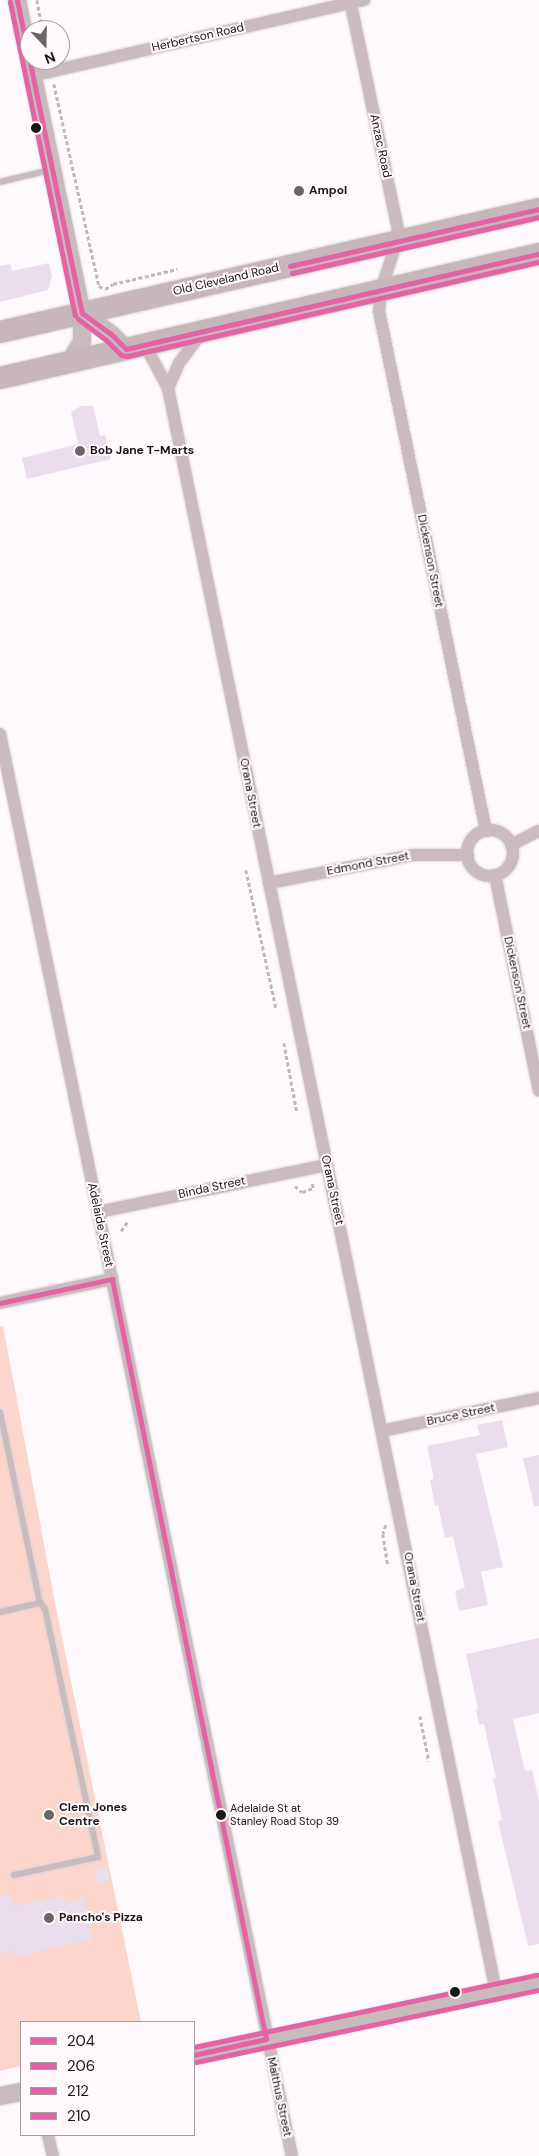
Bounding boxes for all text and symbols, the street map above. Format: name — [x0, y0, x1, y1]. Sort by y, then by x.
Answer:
north arrow — [20, 20, 70, 70]
street label: Herbertson Road — [151, 20, 245, 56]
text: N — [42, 48, 58, 68]
street label: Anzac Road — [366, 113, 394, 179]
unlabelled marker — [31, 123, 41, 133]
place label: Ampol — [309, 184, 347, 198]
marker: Ampol — [293, 185, 305, 197]
street label: Old Cleveland Road — [172, 261, 280, 299]
place label: Bob Jane T-Marts — [90, 444, 194, 458]
marker: Bob Jane T-Marts — [74, 445, 86, 457]
street label: Dickenson Street — [414, 513, 446, 609]
street label: Orana Street — [236, 757, 264, 829]
street label: Edmond Street — [326, 849, 410, 879]
street label: Dickenson Street — [500, 935, 534, 1031]
street label: Orana Street — [318, 1154, 346, 1226]
street label: Binda Street — [177, 1174, 247, 1202]
street label: Adelaide Street — [84, 1182, 116, 1268]
street label: Bruce Street — [426, 1401, 496, 1429]
street label: Orana Street — [400, 1551, 428, 1623]
place label: Clem Jones Centre — [59, 1801, 127, 1829]
place label: Adelaide St at Stanley Road Stop 39 — [230, 1802, 339, 1828]
marker: Clem Jones Centre — [43, 1809, 55, 1821]
marker: Adelaide St at Stanley Road Stop 39 — [216, 1810, 226, 1820]
place label: Pancho's Pizza — [59, 1911, 143, 1925]
marker: Pancho's Pizza — [43, 1912, 55, 1924]
unlabelled marker — [450, 1987, 460, 1997]
legend — [20, 2021, 195, 2136]
text: 204 — [67, 2031, 95, 2051]
text: 206 — [67, 2056, 95, 2076]
street label: Malthus Street — [264, 2056, 294, 2138]
text: 212 — [67, 2081, 89, 2101]
text: 210 — [67, 2106, 91, 2126]

